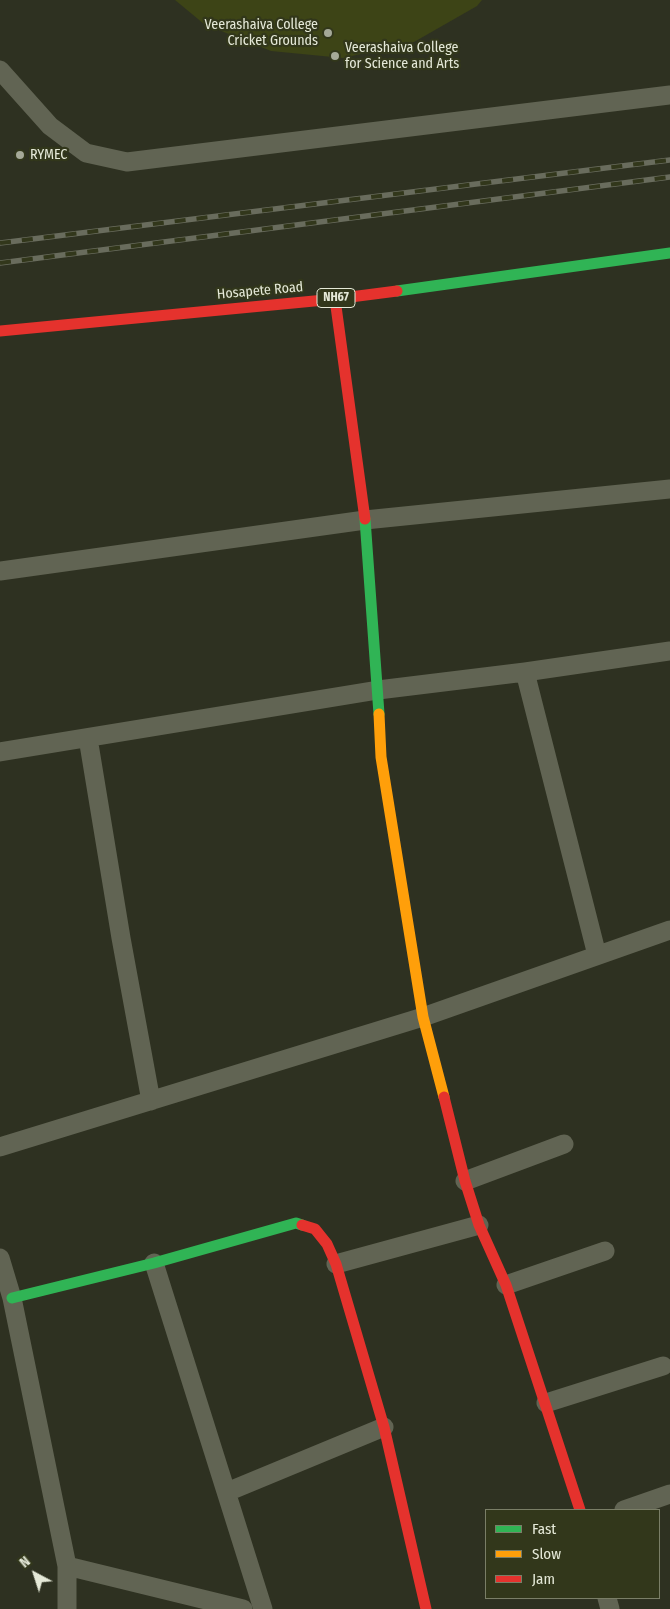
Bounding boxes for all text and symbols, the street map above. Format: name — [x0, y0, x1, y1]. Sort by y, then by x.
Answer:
place label: Veerashaiva College Cricket Grounds — [205, 17, 318, 49]
marker: Veerashaiva College Cricket Grounds — [322, 27, 334, 39]
place label: Veerashaiva College for Science and Arts — [345, 40, 459, 72]
marker: Veerashaiva College for Science and Arts — [329, 50, 341, 62]
place label: RYMEC — [30, 147, 67, 163]
marker: RYMEC — [14, 149, 26, 161]
street label: Hosapete Road — [216, 279, 304, 303]
road number: NH67 — [317, 288, 355, 308]
legend — [485, 1509, 660, 1599]
text: Fast — [532, 1520, 556, 1538]
text: Slow — [532, 1545, 561, 1563]
north arrow — [10, 1549, 60, 1599]
text: N — [16, 1553, 34, 1571]
text: Jam — [532, 1570, 555, 1588]

